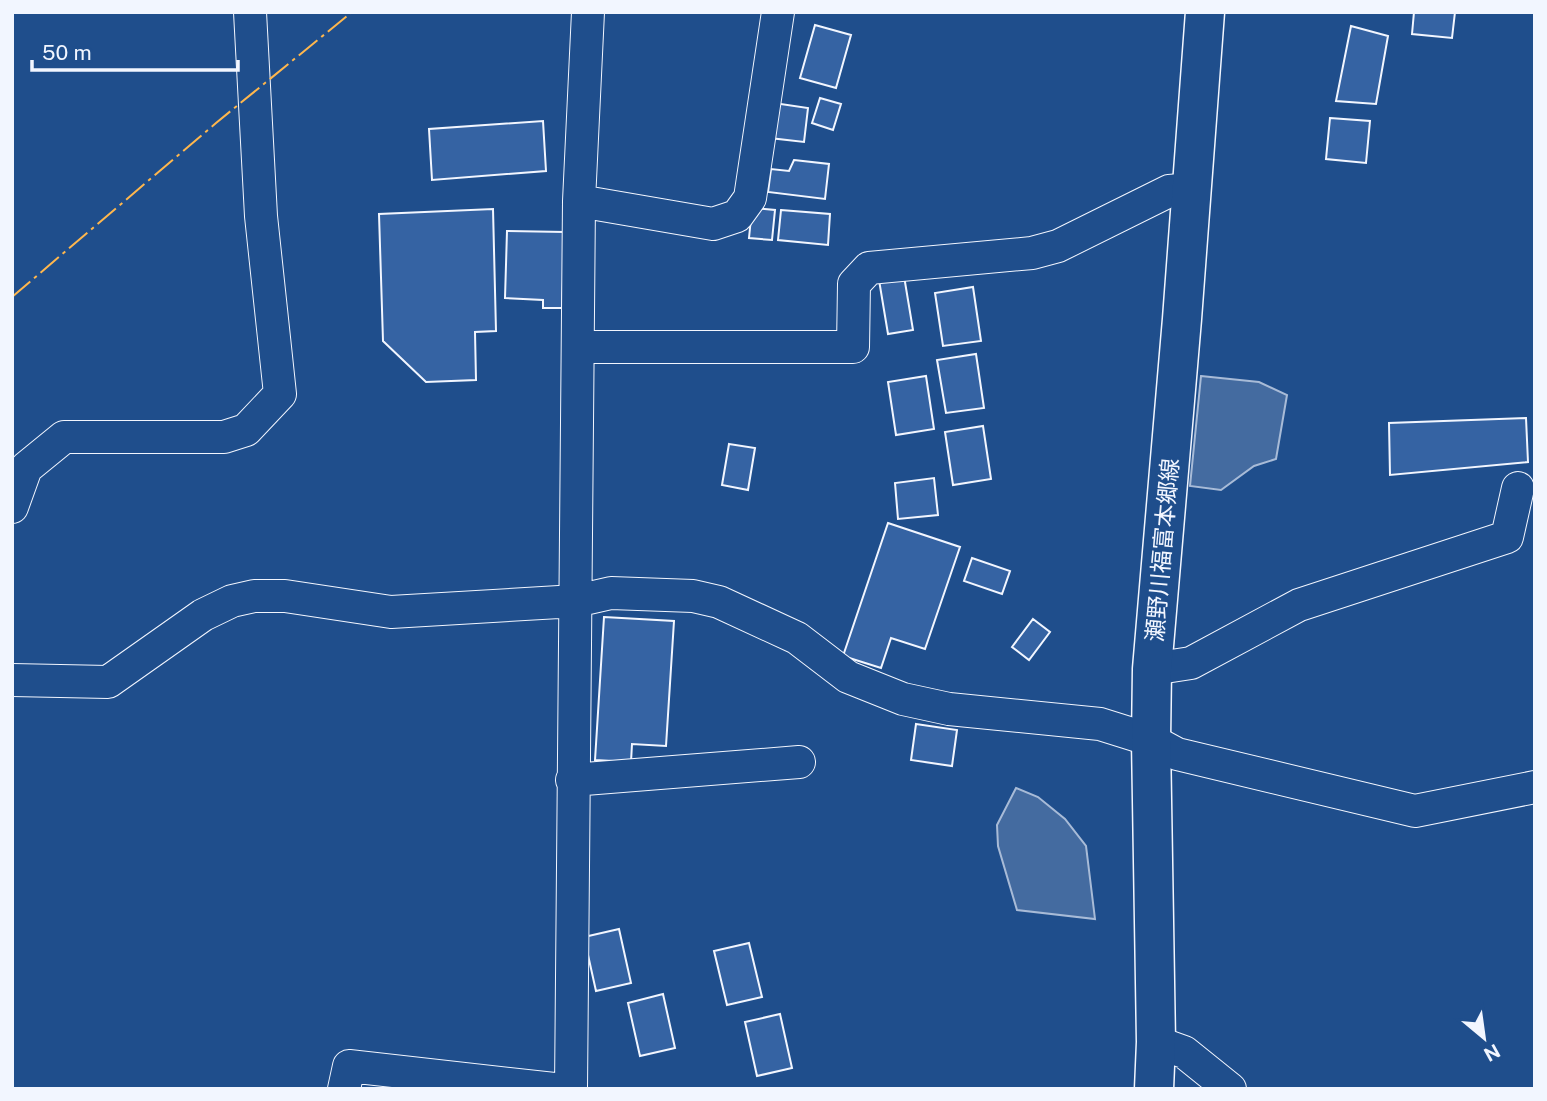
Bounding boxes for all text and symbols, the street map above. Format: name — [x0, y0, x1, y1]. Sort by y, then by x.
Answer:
scale bar — [32, 28, 238, 72]
text: 50 m — [42, 40, 92, 65]
street label: 瀬野川福富本郷線 — [1141, 457, 1183, 643]
north arrow — [1449, 1003, 1519, 1073]
text: N — [1480, 1040, 1504, 1066]

